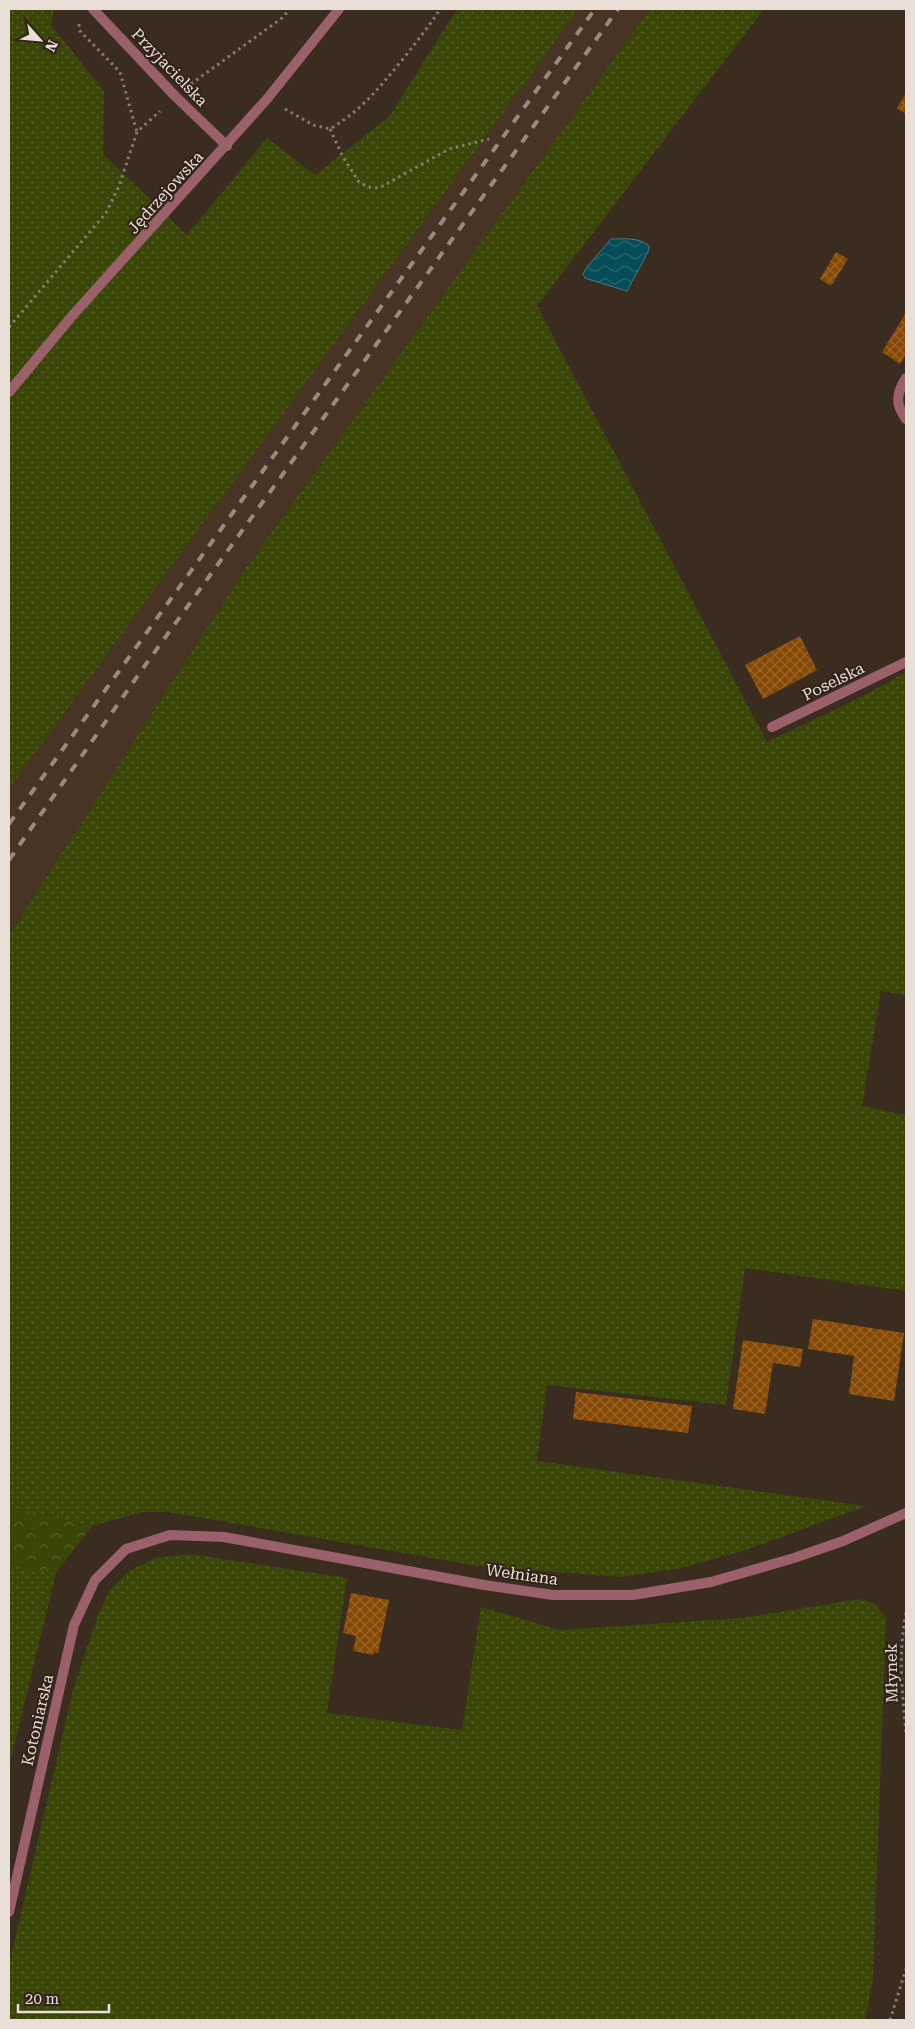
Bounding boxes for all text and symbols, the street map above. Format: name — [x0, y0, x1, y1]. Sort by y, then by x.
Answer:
north arrow — [15, 15, 65, 65]
street label: Przyjacielska — [128, 24, 212, 111]
text: N — [42, 37, 61, 55]
street label: Jędrzejowska — [123, 147, 207, 237]
street label: Poselska — [799, 658, 868, 705]
street label: Wełniana — [485, 1560, 559, 1589]
street label: Młynek — [881, 1643, 902, 1703]
street label: Kotoniarska — [18, 1672, 57, 1768]
scale bar — [18, 1982, 109, 2014]
text: 20 m — [25, 1990, 60, 2008]

